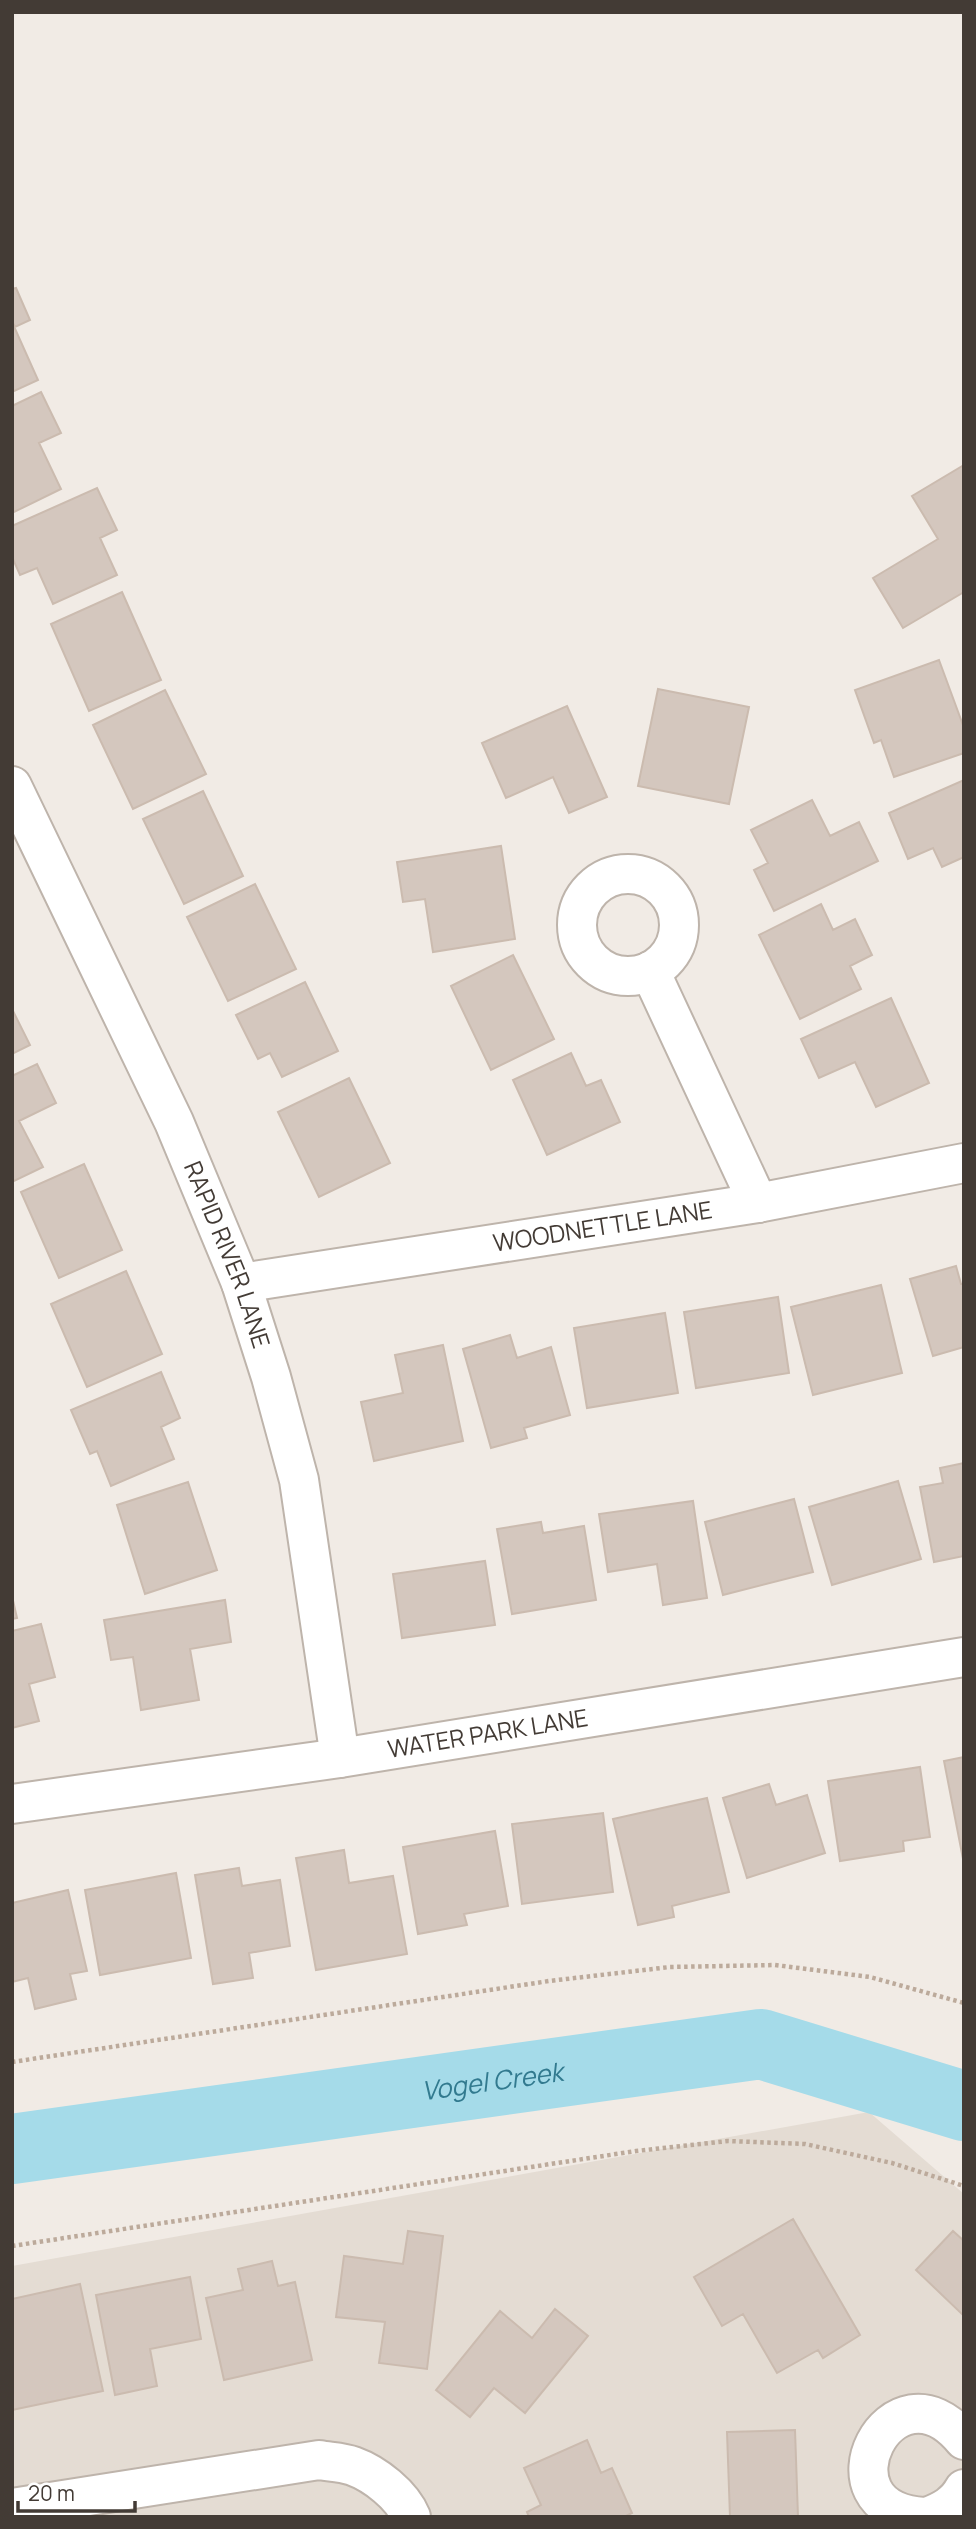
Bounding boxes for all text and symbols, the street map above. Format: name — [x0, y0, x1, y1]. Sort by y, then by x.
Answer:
street label: RAPID RIVER LANE — [177, 1156, 279, 1352]
street label: WOODNETTLE LANE — [491, 1192, 714, 1259]
street label: WATER PARK LANE — [385, 1700, 590, 1765]
water label: Vogel Creek — [419, 2052, 569, 2108]
scale bar — [18, 2470, 135, 2514]
text: 20 m — [28, 2479, 75, 2507]

